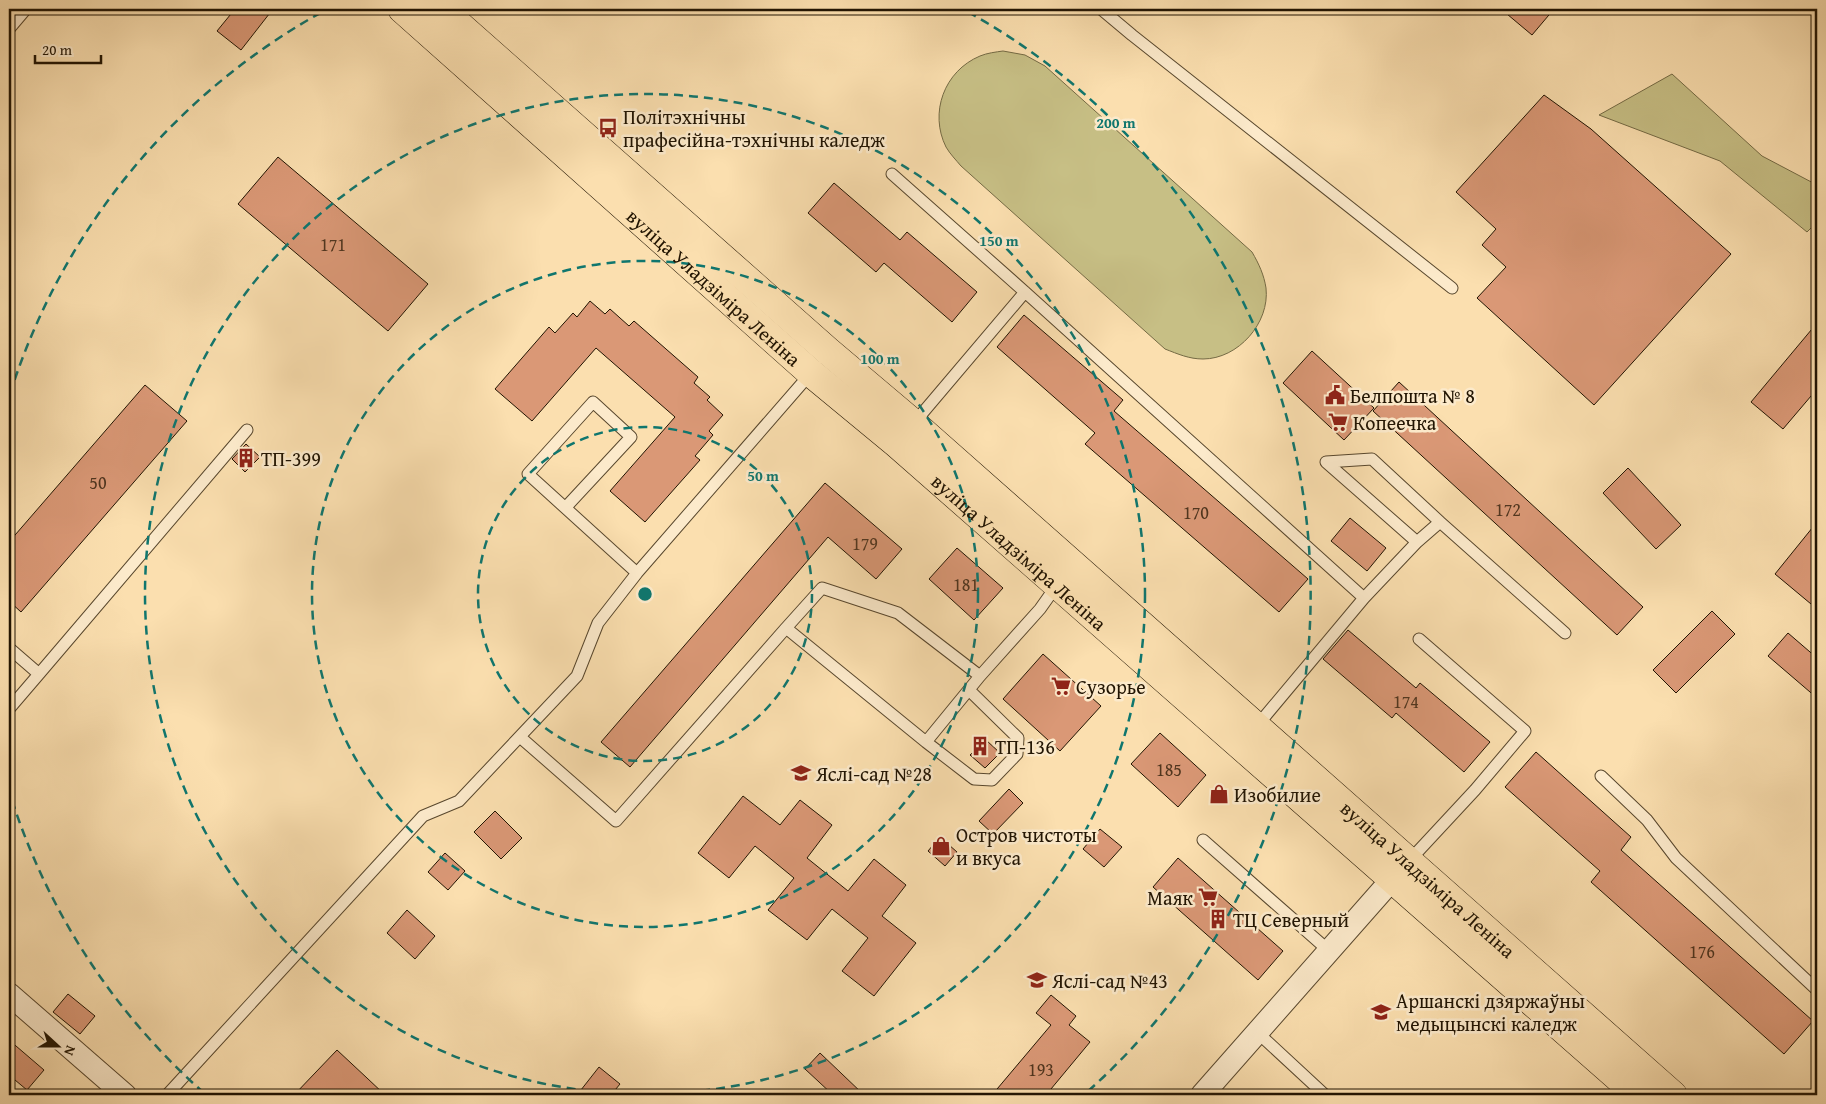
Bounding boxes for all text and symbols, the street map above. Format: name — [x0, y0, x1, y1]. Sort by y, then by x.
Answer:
scale bar — [35, 32, 101, 64]
text: 20 m — [42, 39, 73, 60]
place label: Політэхнічны прафесійна-тэхнічны каледж — [623, 102, 885, 154]
text: 200 m — [1096, 112, 1136, 133]
bus stop icon: Політэхнічны прафесійна-тэхнічны каледж — [597, 117, 619, 139]
street label: вуліца Уладзіміра Леніна — [621, 201, 808, 373]
text: 150 m — [979, 230, 1019, 251]
house number: 171 — [320, 231, 346, 258]
text: 100 m — [860, 348, 900, 369]
place label: Белпошта № 8 — [1350, 381, 1475, 410]
public building icon: Белпошта № 8 — [1324, 384, 1346, 406]
place label: Копеечка — [1353, 408, 1437, 437]
supermarket icon: Копеечка — [1327, 411, 1349, 433]
place label: ТП-399 — [261, 444, 321, 473]
building icon: ТП-399 — [235, 447, 257, 469]
text: 50 m — [747, 465, 779, 486]
street label: вуліца Уладзіміра Леніна — [925, 466, 1114, 637]
house number: 50 — [89, 469, 107, 496]
house number: 172 — [1495, 496, 1521, 523]
house number: 170 — [1183, 499, 1209, 526]
house number: 179 — [852, 530, 878, 557]
house number: 181 — [953, 571, 979, 598]
centre of rings — [636, 585, 654, 603]
place label: Сузорье — [1076, 672, 1146, 701]
supermarket icon: Сузорье — [1050, 675, 1072, 697]
house number: 174 — [1393, 688, 1419, 715]
place label: ТП-136 — [995, 732, 1055, 761]
building icon: ТП-136 — [969, 735, 991, 757]
house number: 185 — [1156, 756, 1182, 783]
place label: Яслі-сад №28 — [815, 759, 932, 788]
school or university icon: Яслі-сад №28 — [790, 762, 812, 784]
place label: Изобилие — [1234, 780, 1321, 809]
shop icon: Изобилие — [1208, 783, 1230, 805]
street label: вуліца Уладзіміра Леніна — [1335, 793, 1523, 965]
place label: Остров чистоты и вкуса — [956, 820, 1097, 872]
shop icon: Остров чистоты и вкуса — [930, 835, 952, 857]
place label: Маяк — [1147, 883, 1194, 912]
supermarket icon: Маяк — [1197, 886, 1219, 908]
place label: ТЦ Северный — [1233, 905, 1349, 934]
building icon: ТЦ Северный — [1207, 908, 1229, 930]
house number: 176 — [1689, 938, 1715, 965]
place label: Яслі-сад №43 — [1051, 966, 1168, 995]
school or university icon: Яслі-сад №43 — [1026, 969, 1048, 991]
place label: Аршанскі дзяржаўны медыцынскі каледж — [1396, 986, 1585, 1038]
school or university icon: Аршанскі дзяржаўны медыцынскі каледж — [1370, 1001, 1392, 1023]
north arrow — [32, 1022, 82, 1072]
text: N — [59, 1043, 81, 1059]
house number: 193 — [1028, 1056, 1054, 1083]

